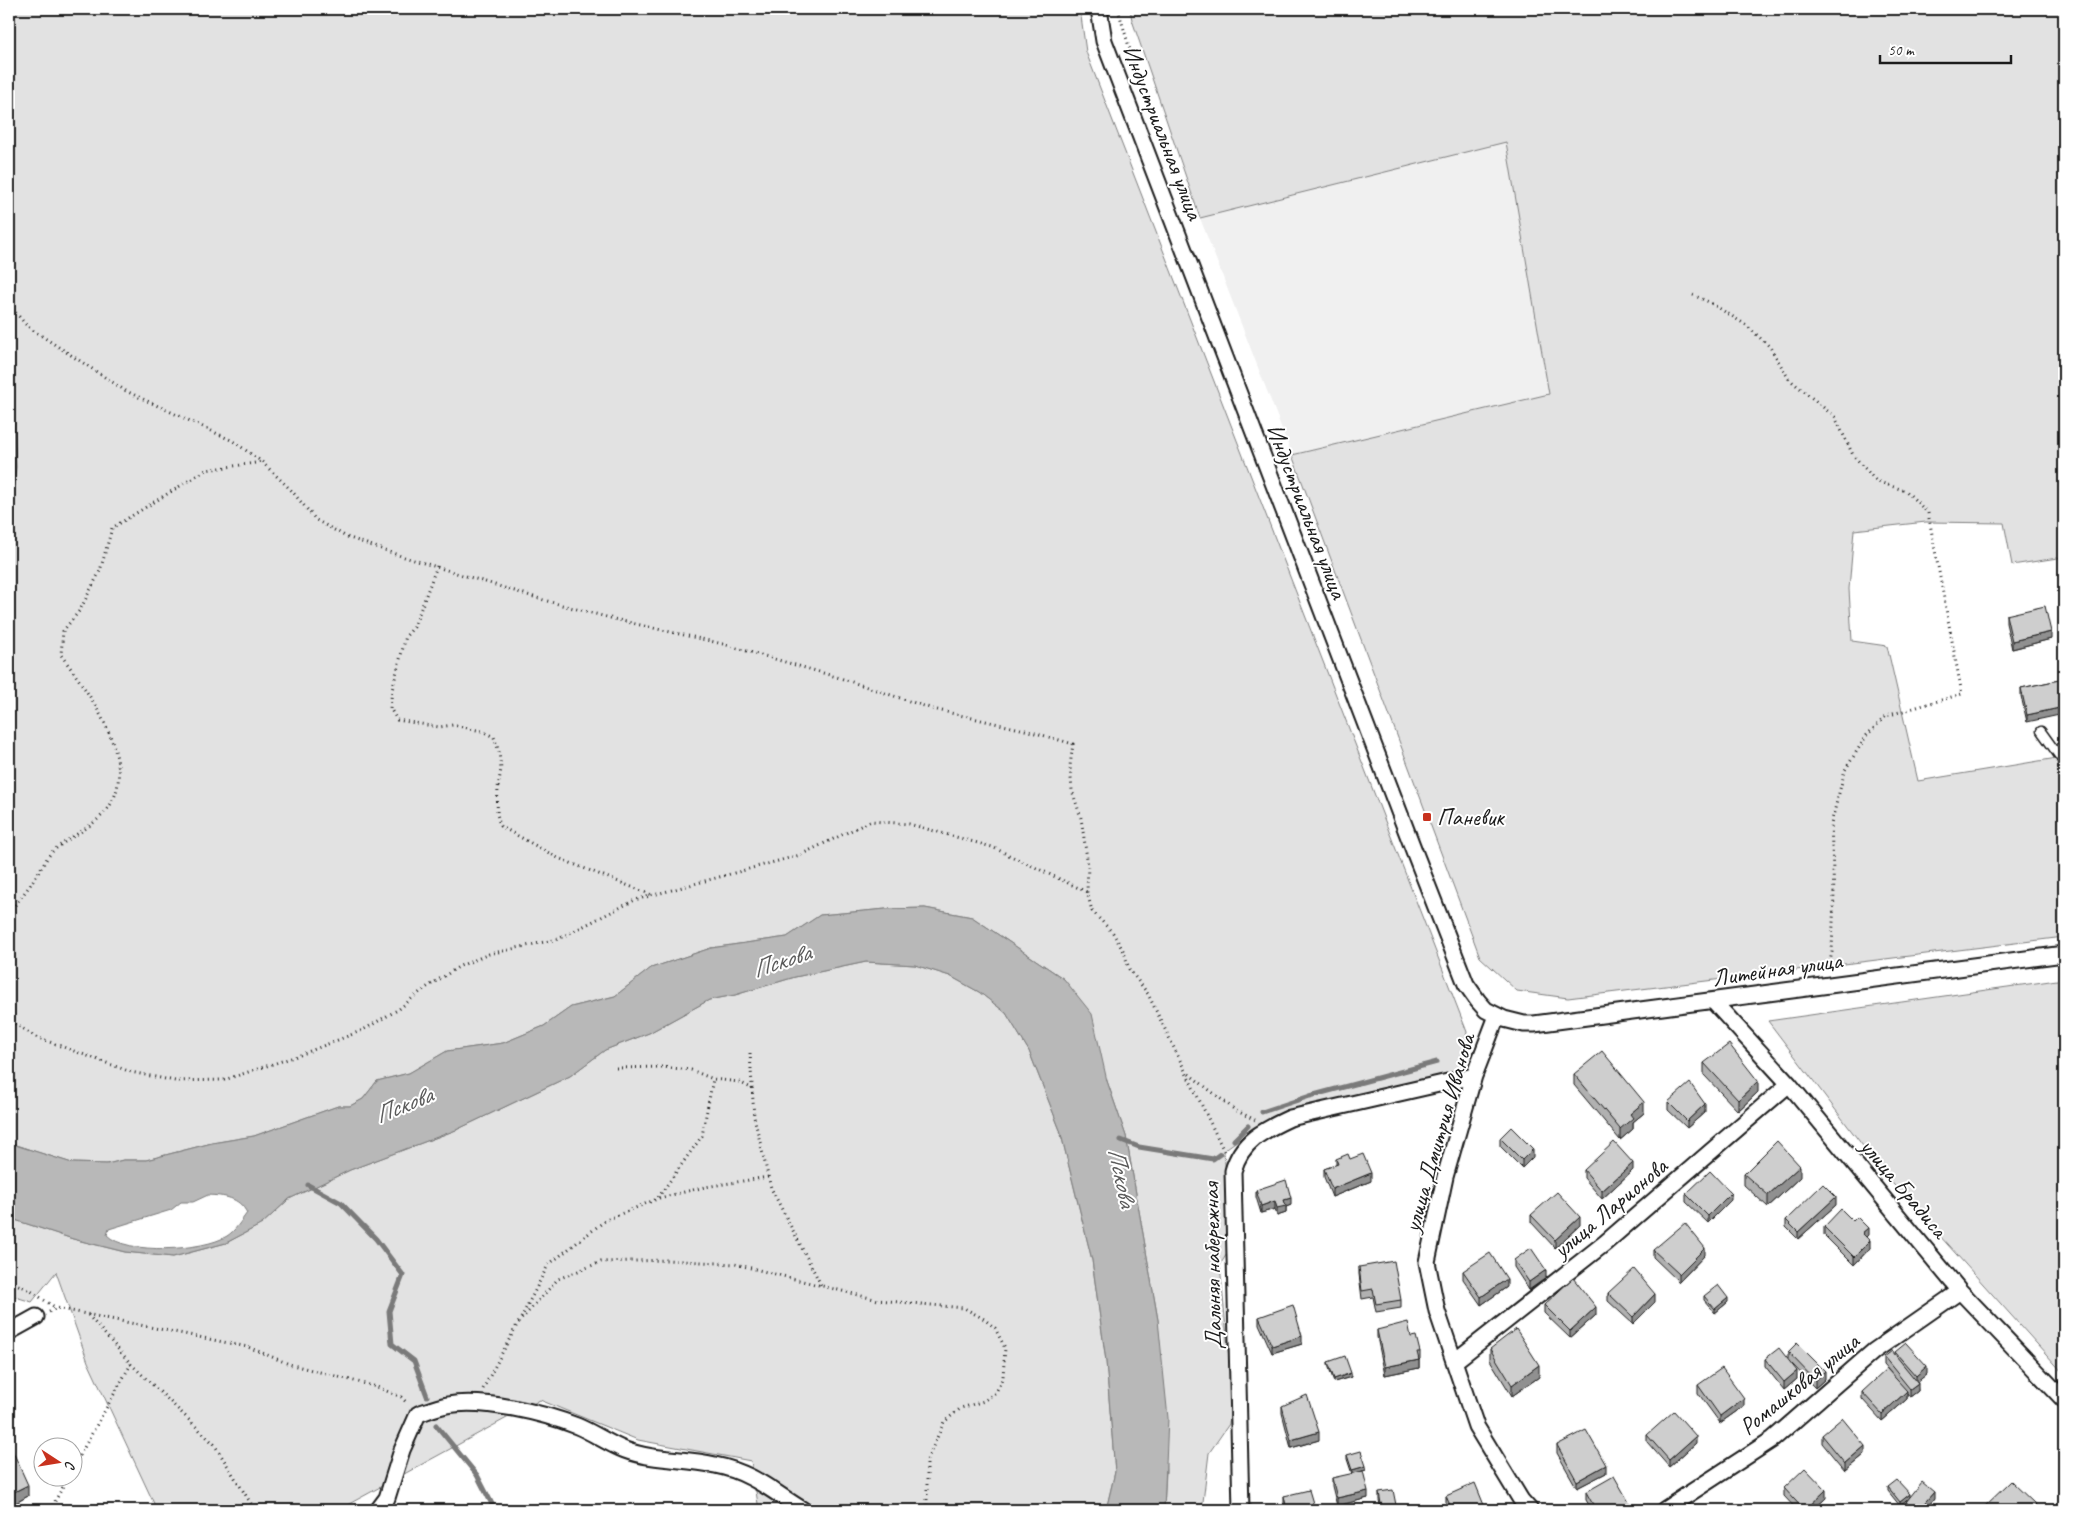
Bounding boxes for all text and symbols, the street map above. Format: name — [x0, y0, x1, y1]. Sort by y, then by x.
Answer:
scale bar — [1880, 32, 2012, 64]
street label: Индустриальная улица — [1116, 40, 1211, 225]
text: 50 m — [1888, 41, 1915, 60]
street label: Индустриальная улица — [1260, 419, 1355, 604]
place label: Паневик — [1437, 802, 1506, 832]
marker: Паневик — [1421, 811, 1433, 823]
water label: Пскова — [748, 936, 816, 985]
street label: Литейная улица — [1710, 945, 1845, 993]
street label: улица Дмитрия Иванова — [1396, 1028, 1482, 1237]
water label: Пскова — [370, 1078, 439, 1131]
street label: улица Брадиса — [1852, 1130, 1956, 1246]
water label: Пскова — [1100, 1145, 1144, 1212]
street label: улица Ларионова — [1545, 1151, 1674, 1266]
street label: Дальняя набережная — [1196, 1181, 1228, 1350]
street label: Ромашковая улица — [1733, 1326, 1866, 1442]
north arrow — [32, 1436, 82, 1486]
text: С — [61, 1459, 79, 1472]

